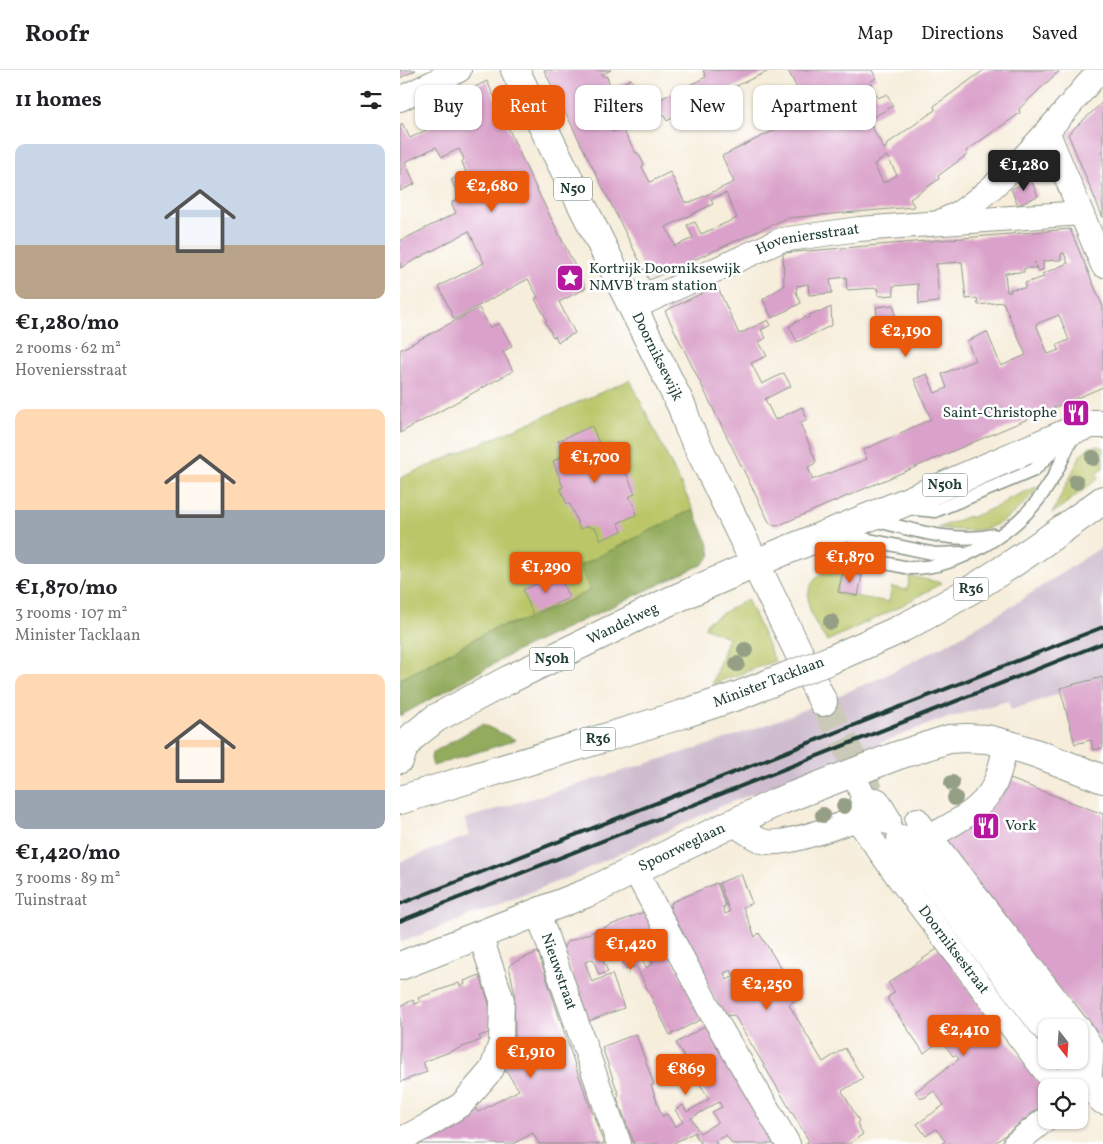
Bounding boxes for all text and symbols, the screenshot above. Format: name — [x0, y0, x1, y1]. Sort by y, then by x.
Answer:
text: Roofr — [25, 18, 90, 52]
text: Map — [857, 22, 893, 47]
text: Directions — [921, 22, 1004, 47]
text: Saved — [1032, 22, 1078, 47]
chip: Buy — [415, 85, 482, 130]
chip: Rent — [492, 85, 565, 130]
chip: Filters — [575, 85, 661, 130]
chip: New — [671, 85, 743, 130]
chip: Apartment — [753, 85, 876, 130]
text: 11 homes — [15, 86, 102, 115]
icon: filters — [357, 86, 385, 114]
pin: €1,280 — [983, 150, 1065, 192]
text: €1,280 — [999, 155, 1049, 177]
pin: €2,680 — [451, 170, 533, 213]
icon: home — [155, 176, 245, 266]
text: €2,680 — [466, 176, 518, 198]
road number: N50 — [554, 178, 592, 200]
street label: Hoveniersstraat — [753, 219, 861, 261]
place label: Kortrijk Doorniksewijk NMVB tram station — [589, 259, 741, 297]
place icon: Kortrijk Doorniksewijk NMVB tram station — [555, 263, 585, 293]
text: €1,280/mo — [15, 309, 119, 338]
street label: Doorniksewijk — [626, 309, 688, 405]
pin: €2,190 — [865, 316, 947, 358]
text: €2,190 — [881, 321, 931, 343]
text: 2 rooms · 62 m² — [15, 338, 121, 360]
text: Hoveniersstraat — [15, 360, 127, 382]
restaurant icon: Saint-Christophe — [1061, 398, 1091, 428]
place label: Saint-Christophe — [943, 403, 1057, 424]
icon: home — [155, 441, 245, 531]
pin: €1,700 — [554, 442, 636, 484]
text: €1,700 — [570, 447, 620, 469]
road number: N50h — [922, 474, 968, 496]
pin: €1,870 — [809, 542, 891, 584]
text: €1,870 — [826, 547, 874, 569]
pin: €1,290 — [505, 552, 587, 594]
text: €1,290 — [521, 557, 571, 579]
text: €1,870/mo — [15, 574, 117, 603]
road number: R36 — [954, 578, 988, 600]
street label: Wandelweg — [584, 598, 662, 650]
text: 3 rooms · 107 m² — [15, 603, 128, 625]
text: Minister Tacklaan — [15, 625, 141, 647]
road number: N50h — [530, 648, 574, 670]
street label: Minister Tacklaan — [710, 652, 828, 714]
icon: home — [155, 706, 245, 796]
road number: R36 — [580, 728, 616, 751]
restaurant icon: Vork — [971, 811, 1001, 841]
place label: Vork — [1005, 816, 1036, 837]
street label: Spoorweglaan — [635, 818, 729, 877]
text: €1,420/mo — [15, 839, 120, 868]
text: 3 rooms · 89 m² — [15, 868, 120, 890]
text: Tuinstraat — [15, 890, 87, 912]
street label: Doorniksestraat — [913, 901, 994, 999]
pin: €1,420 — [590, 928, 672, 971]
street label: Nieuwstraat — [535, 930, 582, 1013]
text: €1,420 — [606, 934, 656, 956]
pin: €2,250 — [726, 968, 808, 1011]
text: €2,250 — [742, 974, 792, 996]
pin: €2,410 — [923, 1014, 1005, 1057]
north arrow — [1038, 1019, 1088, 1069]
map controls — [1038, 1019, 1088, 1129]
text: €2,410 — [939, 1020, 989, 1042]
pin: €1,910 — [490, 1036, 572, 1079]
text: €1,910 — [507, 1042, 555, 1064]
pin: €869 — [656, 1054, 716, 1096]
text: €869 — [667, 1059, 705, 1081]
button: locate — [1038, 1079, 1088, 1129]

